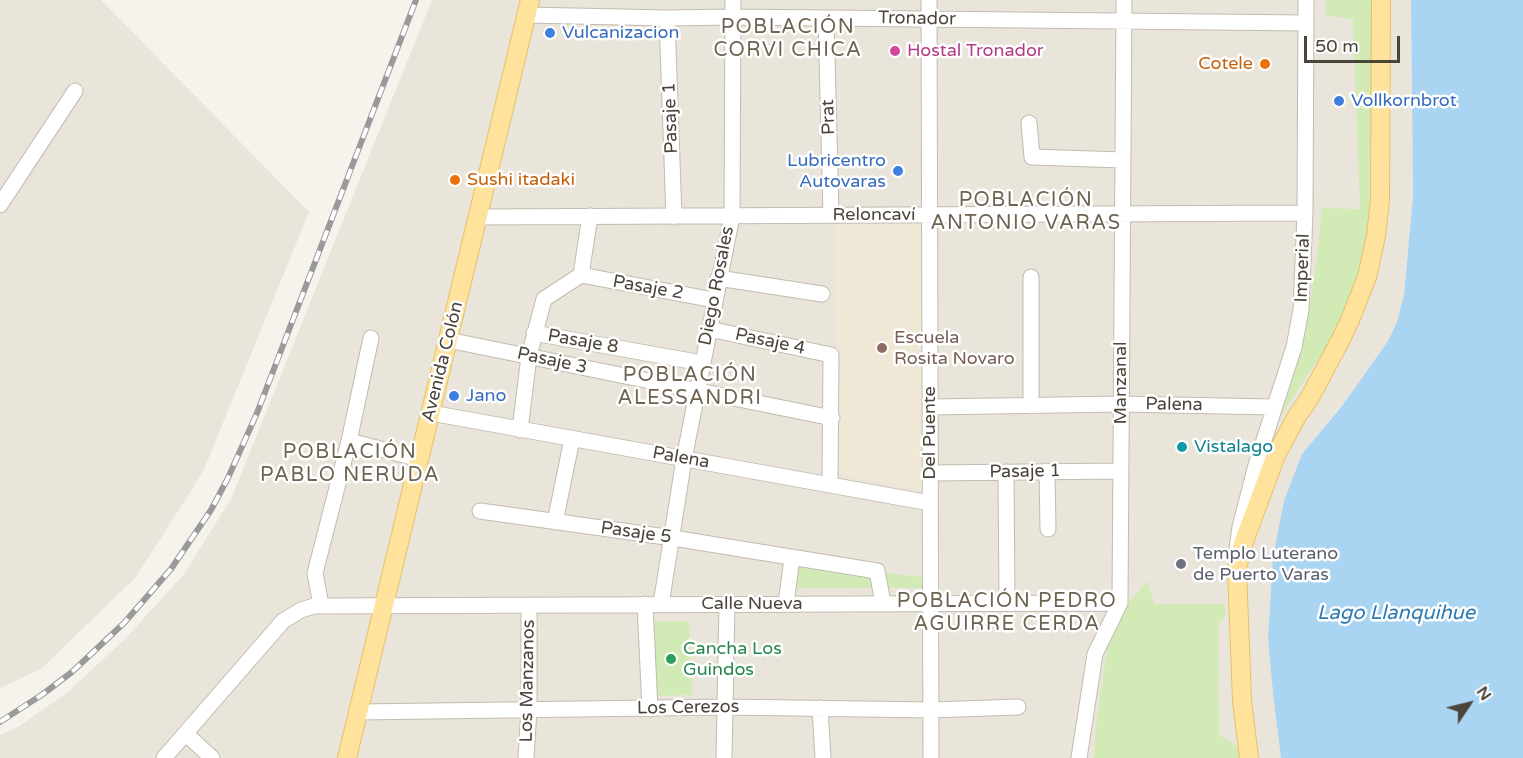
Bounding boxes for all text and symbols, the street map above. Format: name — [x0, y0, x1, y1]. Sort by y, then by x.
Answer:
street label: Tronador — [878, 8, 956, 30]
district label: POBLACIÓN CORVI CHICA — [714, 16, 862, 63]
place label: Vulcanizacion — [562, 22, 679, 44]
scale bar — [1307, 24, 1403, 62]
marker: Vulcanizacion — [543, 26, 557, 40]
text: 50 m — [1315, 35, 1359, 57]
place label: Hostal Tronador — [907, 40, 1044, 62]
marker: Hostal Tronador — [888, 44, 902, 58]
place label: Cotele — [1198, 53, 1253, 75]
marker: Cotele — [1258, 57, 1272, 71]
street label: Pasaje 1 — [659, 82, 683, 154]
place label: Vollkornbrot — [1351, 90, 1457, 112]
marker: Vollkornbrot — [1332, 94, 1346, 108]
street label: Prat — [818, 99, 840, 135]
place label: Lubricentro Autovaras — [787, 150, 886, 192]
marker: Lubricentro Autovaras — [891, 164, 905, 178]
place label: Sushi itadaki — [467, 169, 575, 191]
marker: Sushi itadaki — [448, 173, 462, 187]
district label: POBLACIÓN ANTONIO VARAS — [930, 189, 1122, 236]
street label: Reloncaví — [833, 204, 915, 226]
street label: Diego Rosales — [695, 225, 739, 347]
street label: Imperial — [1291, 233, 1315, 303]
street label: Pasaje 2 — [611, 271, 685, 305]
street label: Avenida Colón — [418, 299, 468, 425]
street label: Pasaje 4 — [733, 324, 807, 360]
street label: Pasaje 8 — [546, 325, 620, 359]
place label: Escuela Rosita Novaro — [894, 327, 1015, 370]
marker: Escuela Rosita Novaro — [875, 341, 889, 355]
street label: Manzanal — [1110, 341, 1132, 425]
street label: Pasaje 3 — [515, 343, 589, 379]
district label: POBLACIÓN ALESSANDRI — [618, 364, 762, 411]
place label: Jano — [466, 385, 506, 407]
street label: Del Puente — [919, 386, 941, 480]
marker: Jano — [447, 389, 461, 403]
street label: Palena — [1145, 394, 1203, 416]
place label: Vistalago — [1194, 436, 1273, 458]
marker: Vistalago — [1175, 440, 1189, 454]
district label: POBLACIÓN PABLO NERUDA — [260, 441, 440, 488]
street label: Palena — [651, 442, 711, 474]
street label: Pasaje 1 — [989, 461, 1061, 483]
street label: Pasaje 5 — [599, 517, 673, 549]
place label: Templo Luterano de Puerto Varas — [1193, 543, 1338, 586]
marker: Templo Luterano de Puerto Varas — [1174, 557, 1188, 571]
district label: POBLACIÓN PEDRO AGUIRRE CERDA — [897, 590, 1117, 637]
street label: Calle Nueva — [701, 593, 803, 615]
water label: Lago Llanquihue — [1317, 602, 1475, 626]
street label: Los Manzanos — [516, 619, 540, 743]
place label: Cancha Los Guindos — [683, 638, 782, 680]
marker: Cancha Los Guindos — [664, 652, 678, 666]
north arrow — [1439, 674, 1499, 734]
text: N — [1472, 683, 1496, 705]
street label: Los Cerezos — [637, 696, 739, 720]

